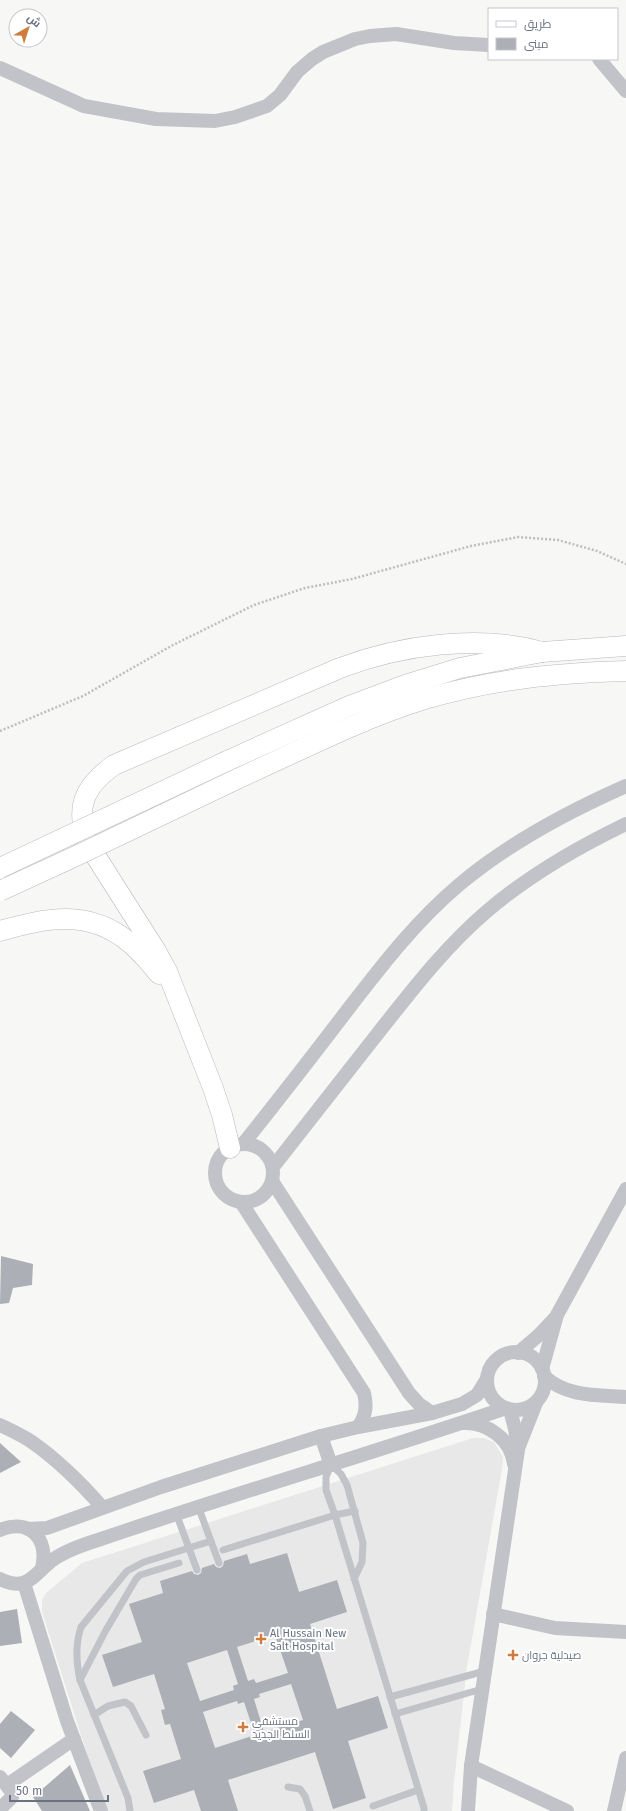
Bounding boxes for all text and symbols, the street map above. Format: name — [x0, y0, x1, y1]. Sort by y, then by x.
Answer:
north arrow — [8, 8, 48, 48]
legend — [488, 8, 618, 60]
text: ش — [24, 11, 44, 30]
text: طريق — [524, 17, 552, 31]
text: مبنى — [524, 37, 549, 51]
place label: Al Hussain New Salt Hospital — [270, 1627, 346, 1653]
marker: Al Hussain New Salt Hospital — [255, 1633, 267, 1645]
marker: صيدلية جروان — [507, 1649, 519, 1661]
place label: صيدلية جروان — [522, 1649, 581, 1662]
place label: مستشفى السلط الجديد — [252, 1715, 310, 1741]
marker: مستشفى السلط الجديد — [237, 1721, 249, 1733]
scale bar — [10, 1777, 108, 1803]
text: 50 m — [16, 1784, 42, 1798]

